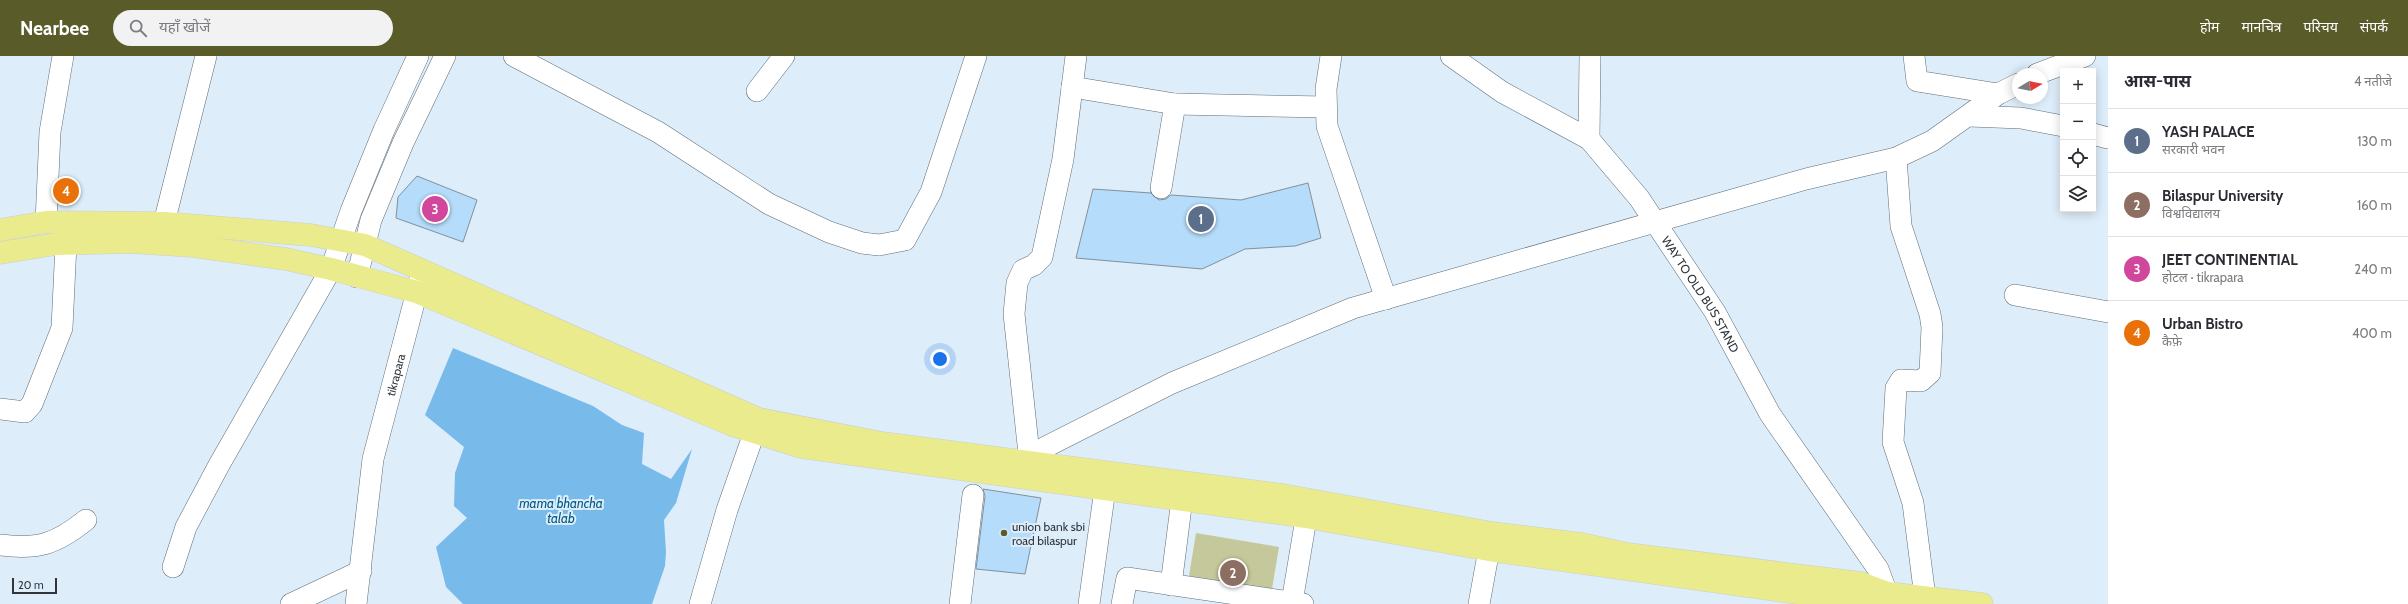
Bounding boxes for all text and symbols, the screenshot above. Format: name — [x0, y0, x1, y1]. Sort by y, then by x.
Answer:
search box — [113, 10, 393, 46]
text: Nearbee — [20, 17, 89, 40]
icon: search — [127, 17, 149, 39]
text: यहाँ खोजें — [159, 18, 210, 36]
text: होम — [2200, 18, 2219, 36]
text: मानचित्र — [2241, 18, 2282, 36]
text: परिचय — [2304, 18, 2338, 36]
text: संपर्क — [2360, 18, 2388, 36]
north arrow — [2012, 68, 2048, 104]
map controls — [2060, 68, 2096, 212]
button: + — [2060, 68, 2096, 104]
text: आस-पास — [2124, 71, 2191, 91]
text: 4 नतीजे — [2354, 73, 2392, 89]
button: − — [2060, 104, 2096, 140]
text: YASH PALACE — [2162, 123, 2255, 141]
text: 1 — [2135, 133, 2139, 149]
text: 130 m — [2357, 133, 2392, 149]
button: locate — [2060, 140, 2096, 176]
text: सरकारी भवन — [2162, 141, 2225, 157]
pin: 4 — [53, 176, 79, 206]
button: layers — [2060, 176, 2096, 212]
text: Bilaspur University — [2162, 187, 2283, 205]
pin: 3 — [422, 194, 448, 224]
text: 2 — [2134, 197, 2140, 213]
text: 160 m — [2357, 197, 2392, 213]
pin: 1 — [1188, 204, 1214, 234]
text: विश्वविद्यालय — [2162, 205, 2220, 221]
street label: WAY TO OLD BUS STAND — [1659, 233, 1743, 355]
text: JEET CONTINENTIAL — [2162, 251, 2298, 269]
text: 3 — [2133, 261, 2141, 277]
text: 240 m — [2354, 261, 2392, 277]
text: होटल · tikrapara — [2162, 269, 2244, 285]
text: Urban Bistro — [2162, 315, 2243, 333]
text: 4 — [2133, 325, 2141, 341]
text: 400 m — [2352, 325, 2392, 341]
text: कैफ़े — [2162, 333, 2182, 349]
your location — [930, 349, 950, 369]
street label: tikrapara — [382, 352, 408, 398]
water label: mama bhancha talab — [519, 495, 603, 526]
place label: union bank sbi road bilaspur — [1012, 519, 1085, 548]
marker: union bank sbi road bilaspur — [999, 528, 1009, 538]
pin: 2 — [1220, 558, 1246, 588]
scale bar — [12, 576, 57, 595]
text: 20 m — [18, 578, 44, 592]

